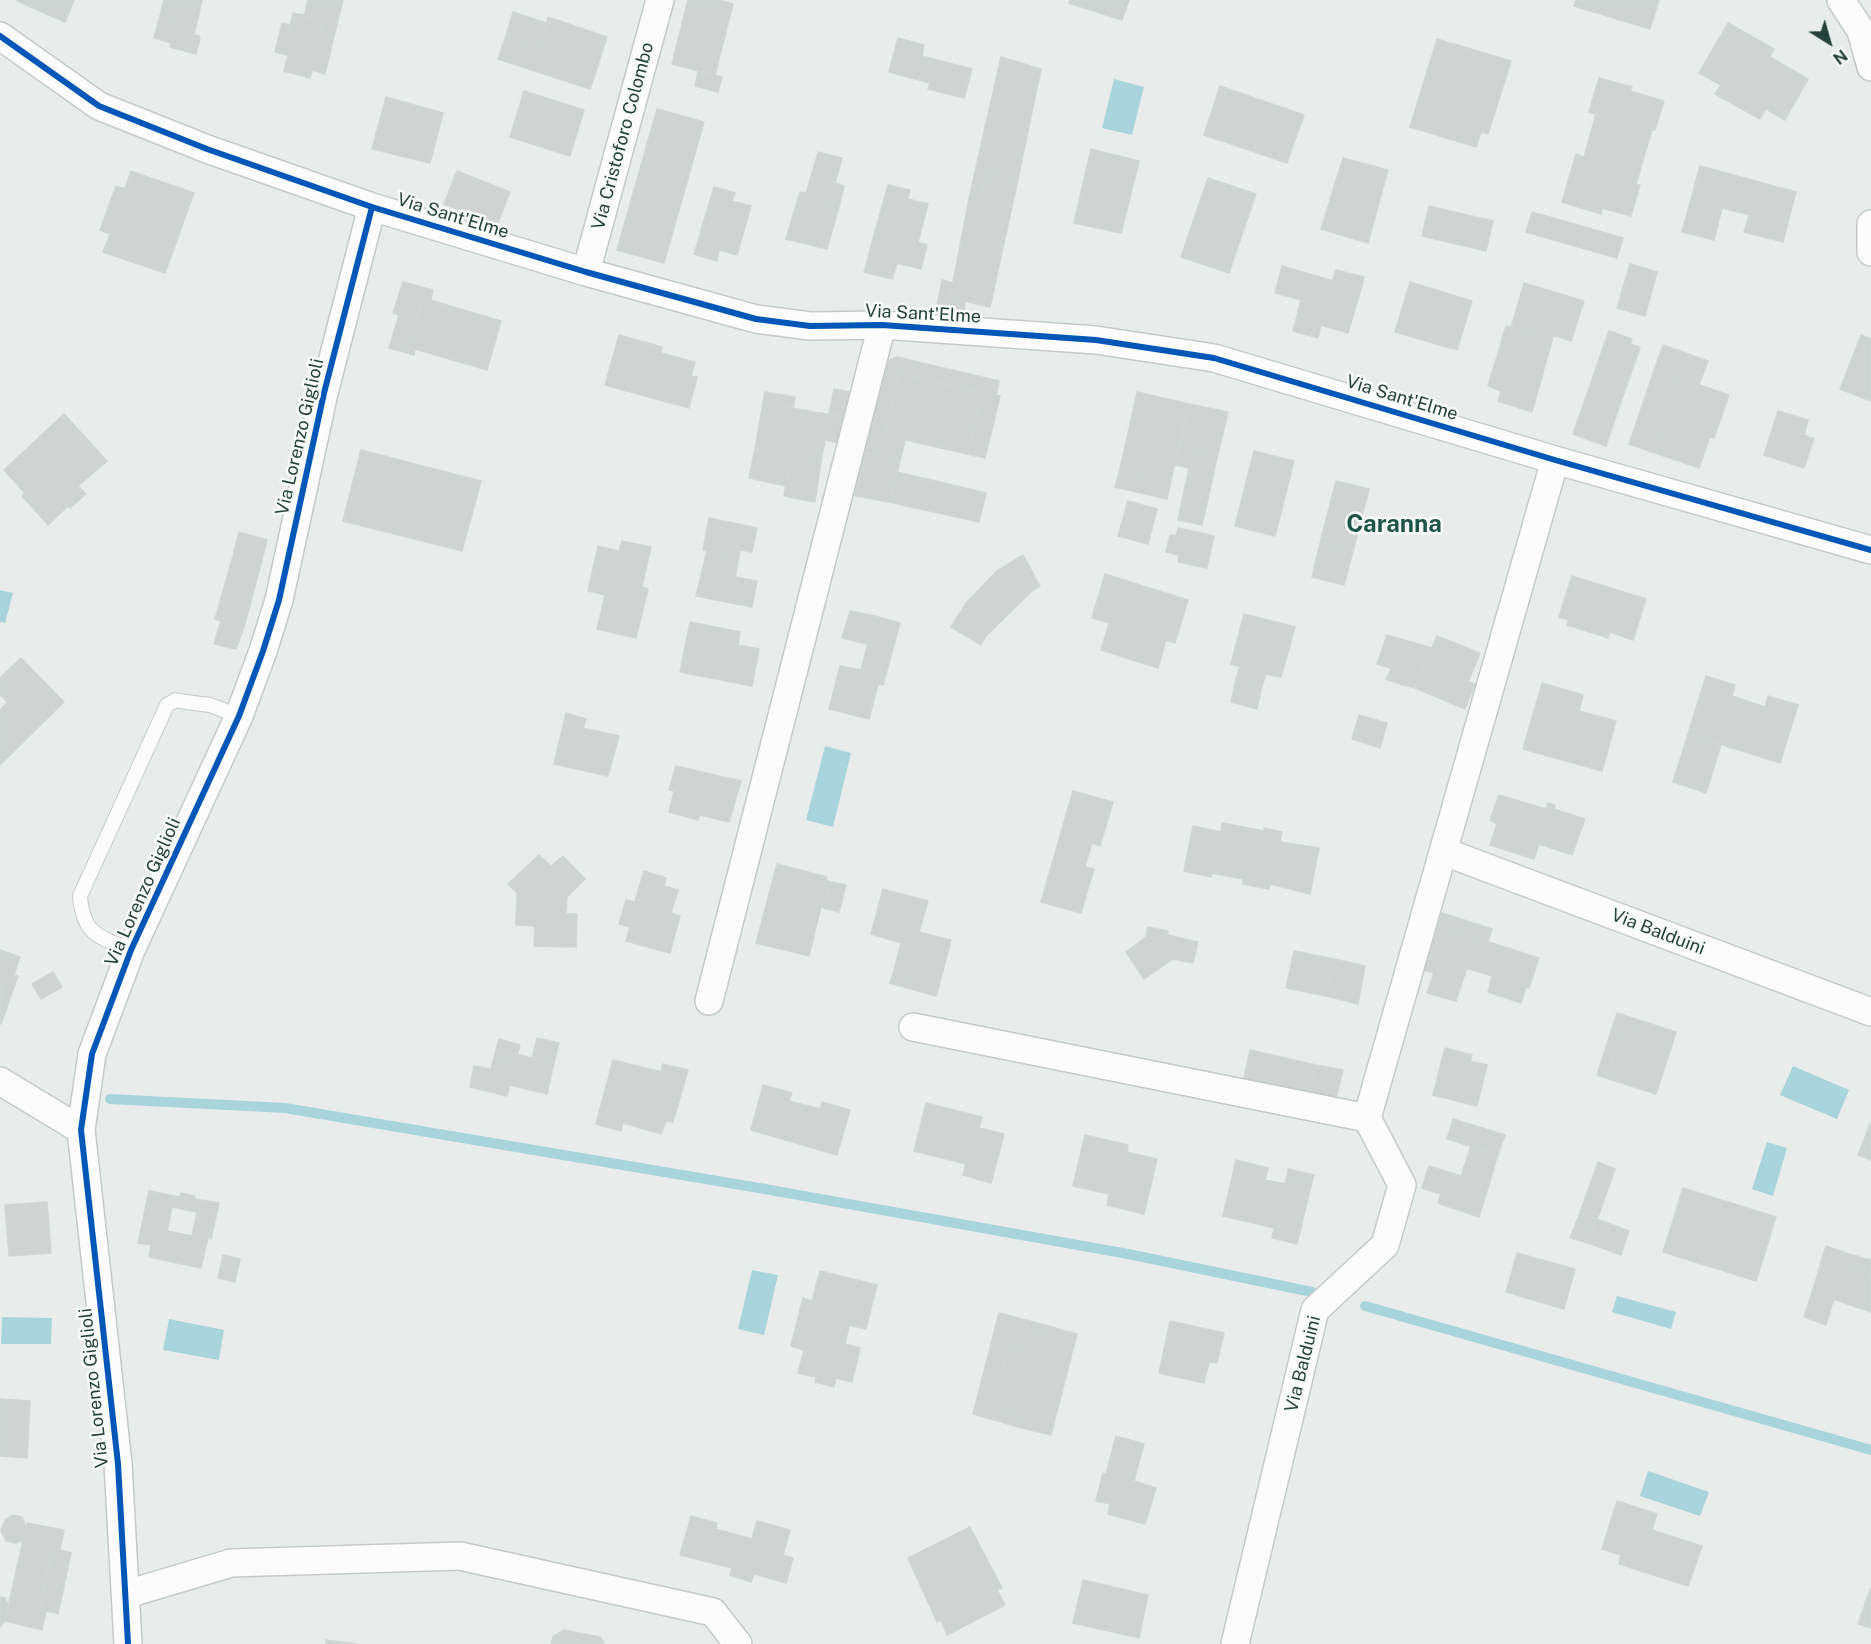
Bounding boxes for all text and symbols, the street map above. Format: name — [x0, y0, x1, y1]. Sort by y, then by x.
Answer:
north arrow — [1799, 12, 1859, 72]
street label: Via Cristoforo Colombo — [588, 40, 658, 232]
text: N — [1829, 45, 1851, 68]
street label: Via Sant'Elme — [394, 189, 512, 243]
street label: Via Sant'Elme — [865, 300, 981, 328]
street label: Via Lorenzo Giglioli — [271, 356, 329, 518]
street label: Via Sant'Elme — [1343, 371, 1461, 425]
district label: Caranna — [1346, 511, 1442, 539]
street label: Via Lorenzo Giglioli — [101, 814, 185, 970]
street label: Via Balduini — [1608, 904, 1708, 960]
street label: Via Lorenzo Giglioli — [75, 1307, 113, 1469]
street label: Via Balduini — [1281, 1314, 1325, 1414]

